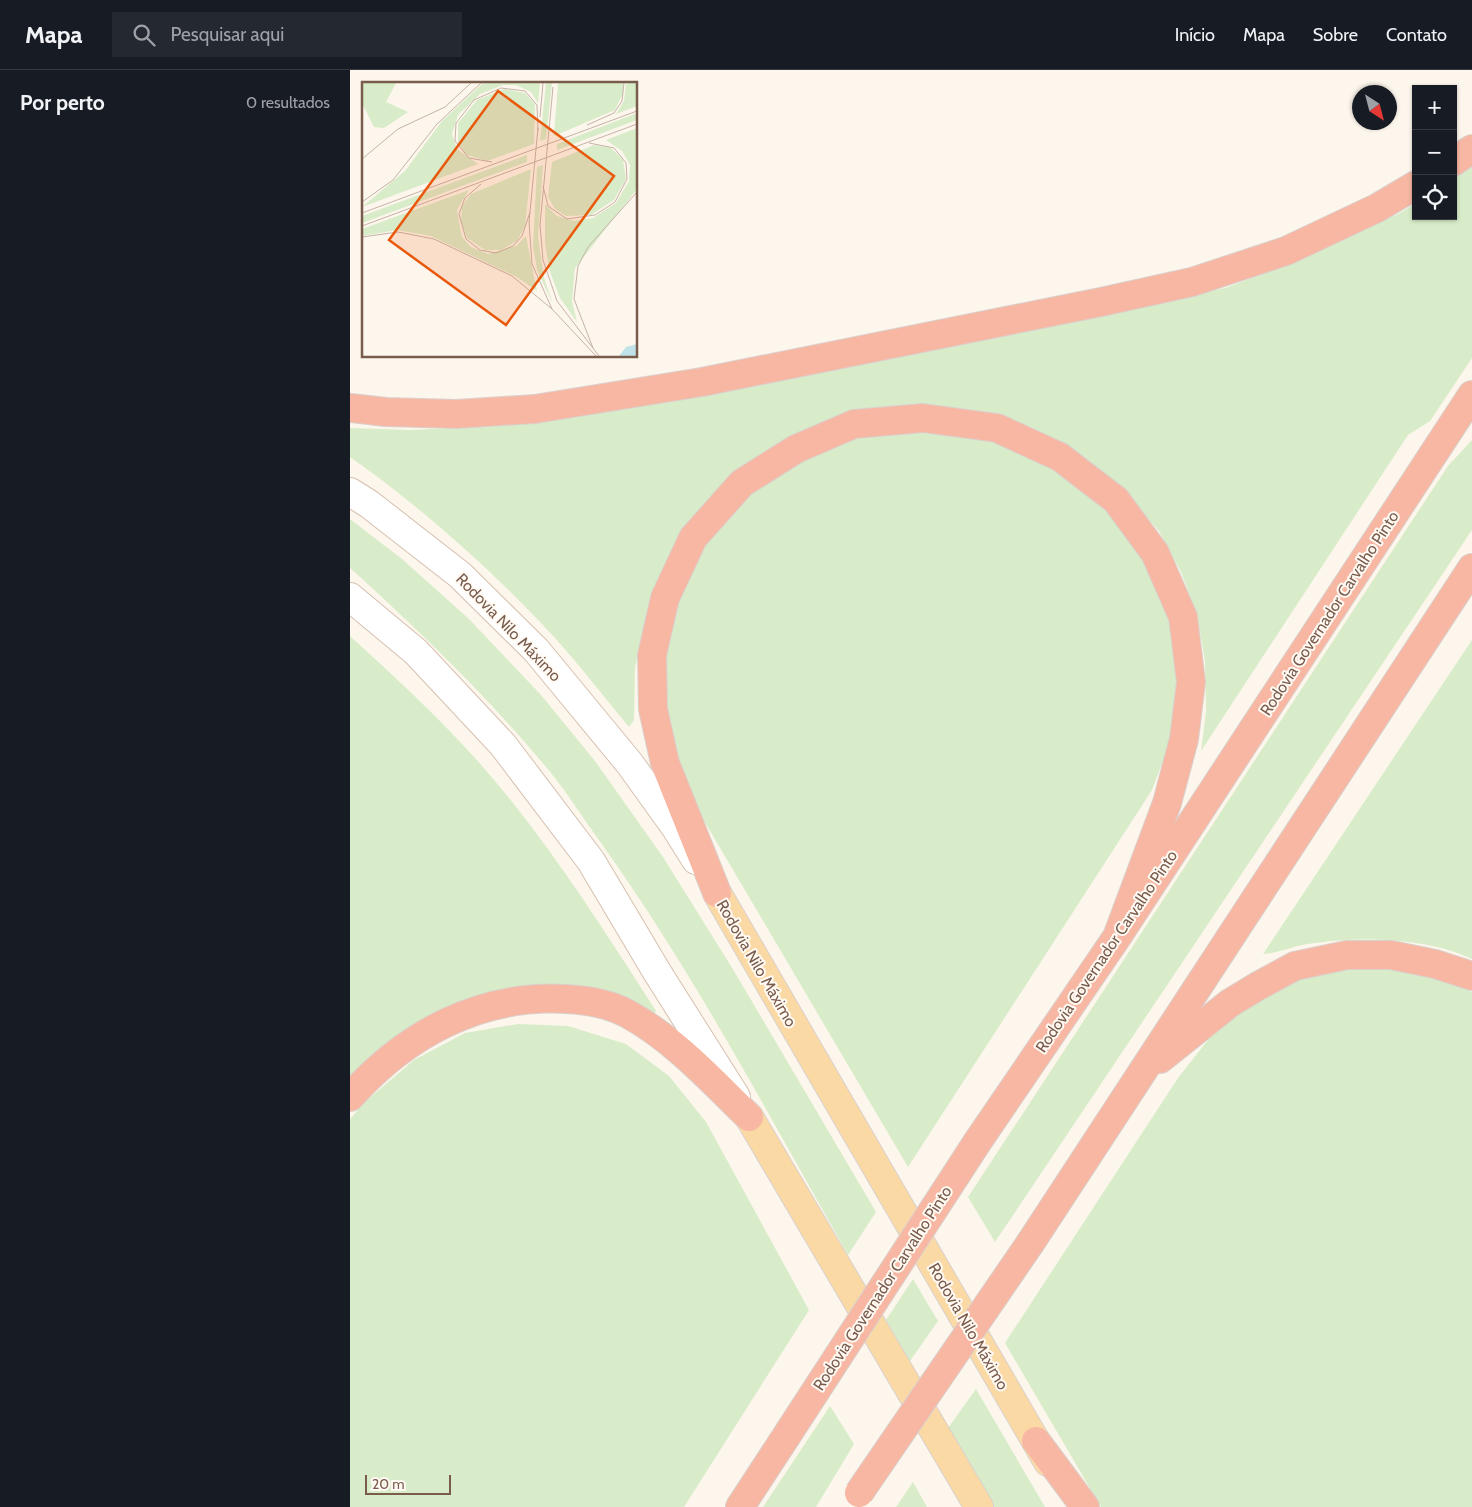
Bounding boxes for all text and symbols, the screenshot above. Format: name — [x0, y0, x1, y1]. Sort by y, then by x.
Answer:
search box — [112, 12, 462, 57]
text: Mapa — [25, 20, 82, 49]
icon: search — [130, 21, 158, 49]
text: Pesquisar aqui — [170, 23, 284, 46]
text: Início — [1175, 24, 1215, 46]
text: Mapa — [1243, 24, 1285, 46]
text: Sobre — [1313, 24, 1358, 46]
text: Contato — [1386, 24, 1447, 46]
inset map — [362, 82, 638, 358]
north arrow — [1352, 85, 1397, 130]
map controls — [1412, 85, 1457, 220]
button: + — [1412, 85, 1457, 130]
text: Por perto — [20, 90, 105, 115]
text: 0 resultados — [246, 93, 330, 112]
button: − — [1412, 130, 1457, 175]
button: locate — [1412, 175, 1457, 220]
street label: Rodovia Governador Carvalho Pinto — [1256, 507, 1403, 719]
street label: Rodovia Nilo Máximo — [452, 569, 565, 686]
street label: Rodovia Governador Carvalho Pinto — [1031, 846, 1181, 1056]
street label: Rodovia Nilo Máximo — [713, 896, 801, 1030]
street label: Rodovia Governador Carvalho Pinto — [809, 1182, 956, 1394]
street label: Rodovia Nilo Máximo — [925, 1259, 1013, 1393]
scale bar — [365, 1472, 451, 1495]
text: 20 m — [372, 1475, 405, 1493]

